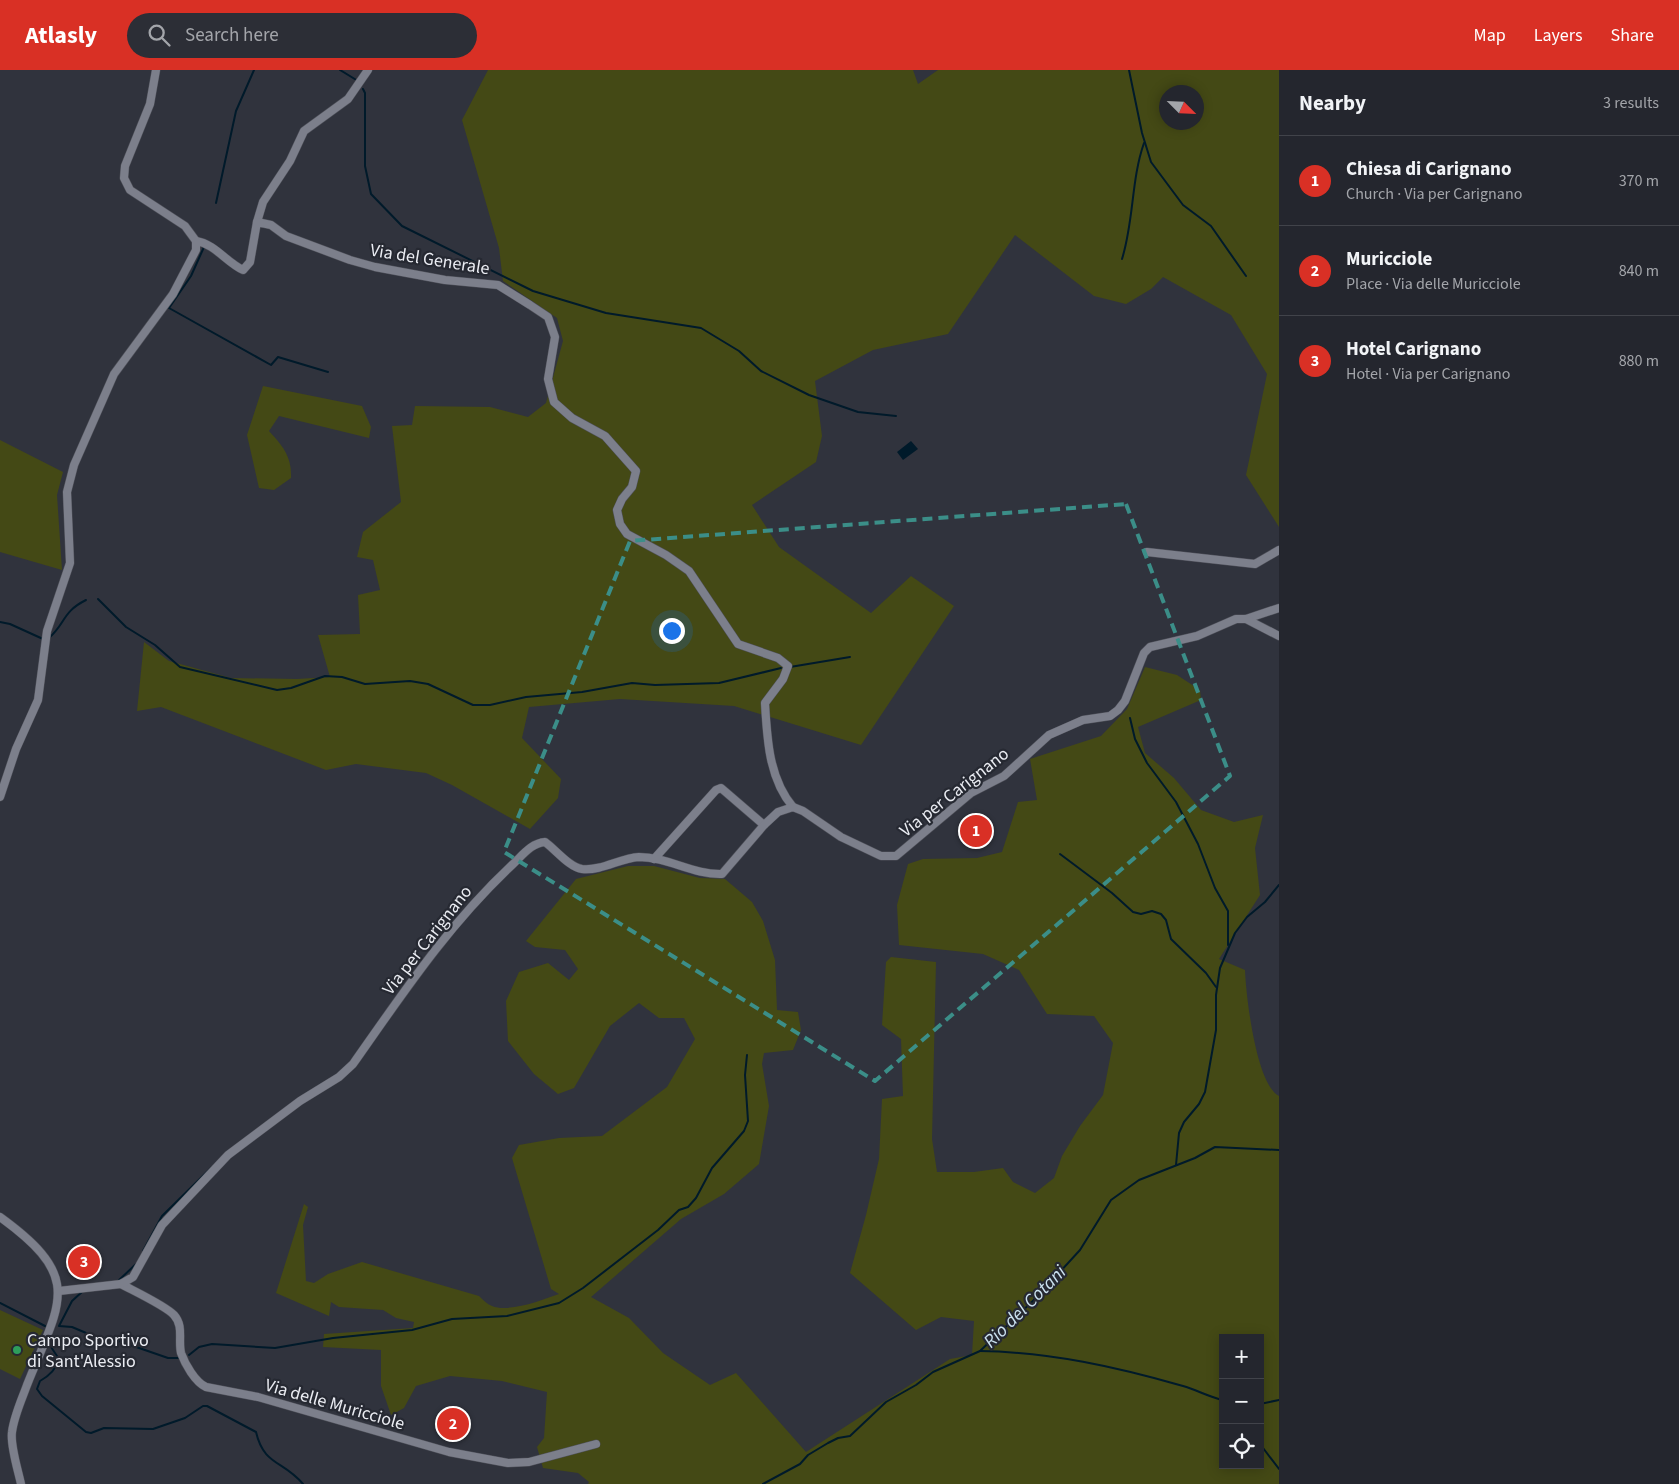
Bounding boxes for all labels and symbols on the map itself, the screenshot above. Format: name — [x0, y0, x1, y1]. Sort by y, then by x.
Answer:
north arrow — [1159, 85, 1204, 130]
street label: Via del Generale — [368, 238, 492, 281]
your location — [659, 618, 685, 644]
street label: Via per Carignano — [894, 742, 1014, 843]
pin: 1 — [960, 812, 992, 850]
street label: Via per Carignano — [377, 880, 478, 1000]
pin: 3 — [68, 1243, 100, 1281]
water label: Rio del Cotani — [978, 1259, 1073, 1355]
place label: Campo Sportivo di Sant'Alessio — [27, 1328, 149, 1374]
marker: Campo Sportivo di Sant'Alessio — [11, 1344, 23, 1356]
street label: Via delle Muricciole — [262, 1373, 408, 1436]
pin: 2 — [437, 1405, 469, 1443]

